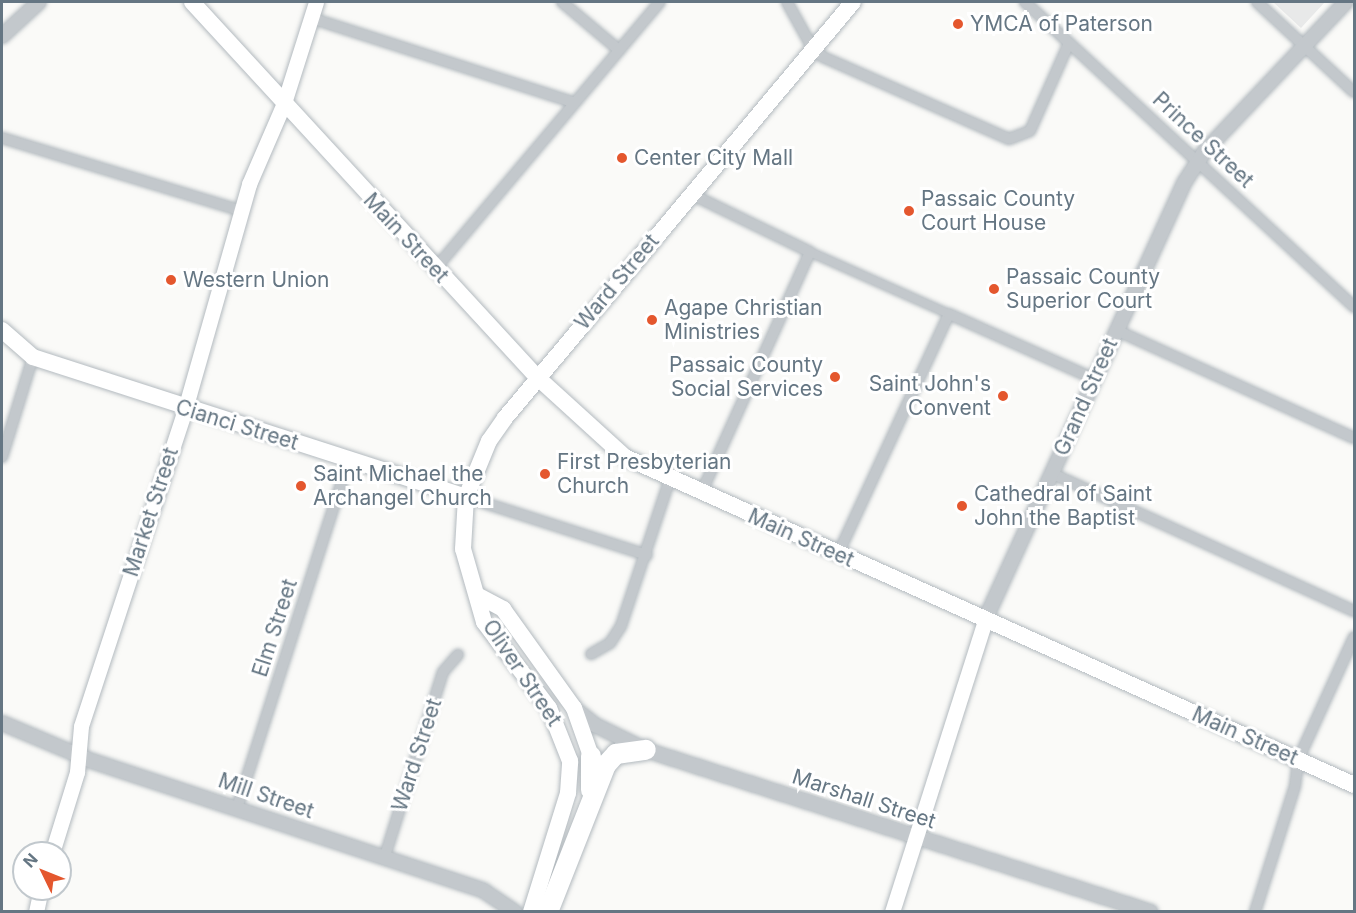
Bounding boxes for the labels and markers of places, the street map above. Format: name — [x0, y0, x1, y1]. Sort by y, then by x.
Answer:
place label: YMCA of Paterson — [970, 11, 1153, 37]
marker: YMCA of Paterson — [951, 17, 965, 31]
place label: Center City Mall — [634, 145, 793, 171]
marker: Center City Mall — [615, 151, 629, 165]
place label: Passaic County Court House — [921, 186, 1075, 236]
marker: Passaic County Court House — [902, 204, 916, 218]
place label: Passaic County Superior Court — [1006, 264, 1160, 314]
place label: Western Union — [183, 267, 330, 293]
marker: Western Union — [164, 273, 178, 287]
marker: Passaic County Superior Court — [987, 282, 1001, 296]
place label: Agape Christian Ministries — [664, 295, 822, 345]
marker: Agape Christian Ministries — [645, 313, 659, 327]
place label: Passaic County Social Services — [669, 352, 823, 402]
marker: Passaic County Social Services — [828, 370, 842, 384]
place label: Saint John's Convent — [869, 371, 991, 421]
marker: Saint John's Convent — [996, 389, 1010, 403]
place label: First Presbyterian Church — [557, 449, 732, 499]
place label: Saint Michael the Archangel Church — [313, 461, 492, 511]
marker: First Presbyterian Church — [538, 467, 552, 481]
marker: Saint Michael the Archangel Church — [294, 479, 308, 493]
place label: Cathedral of Saint John the Baptist — [974, 481, 1152, 531]
marker: Cathedral of Saint John the Baptist — [955, 499, 969, 513]

